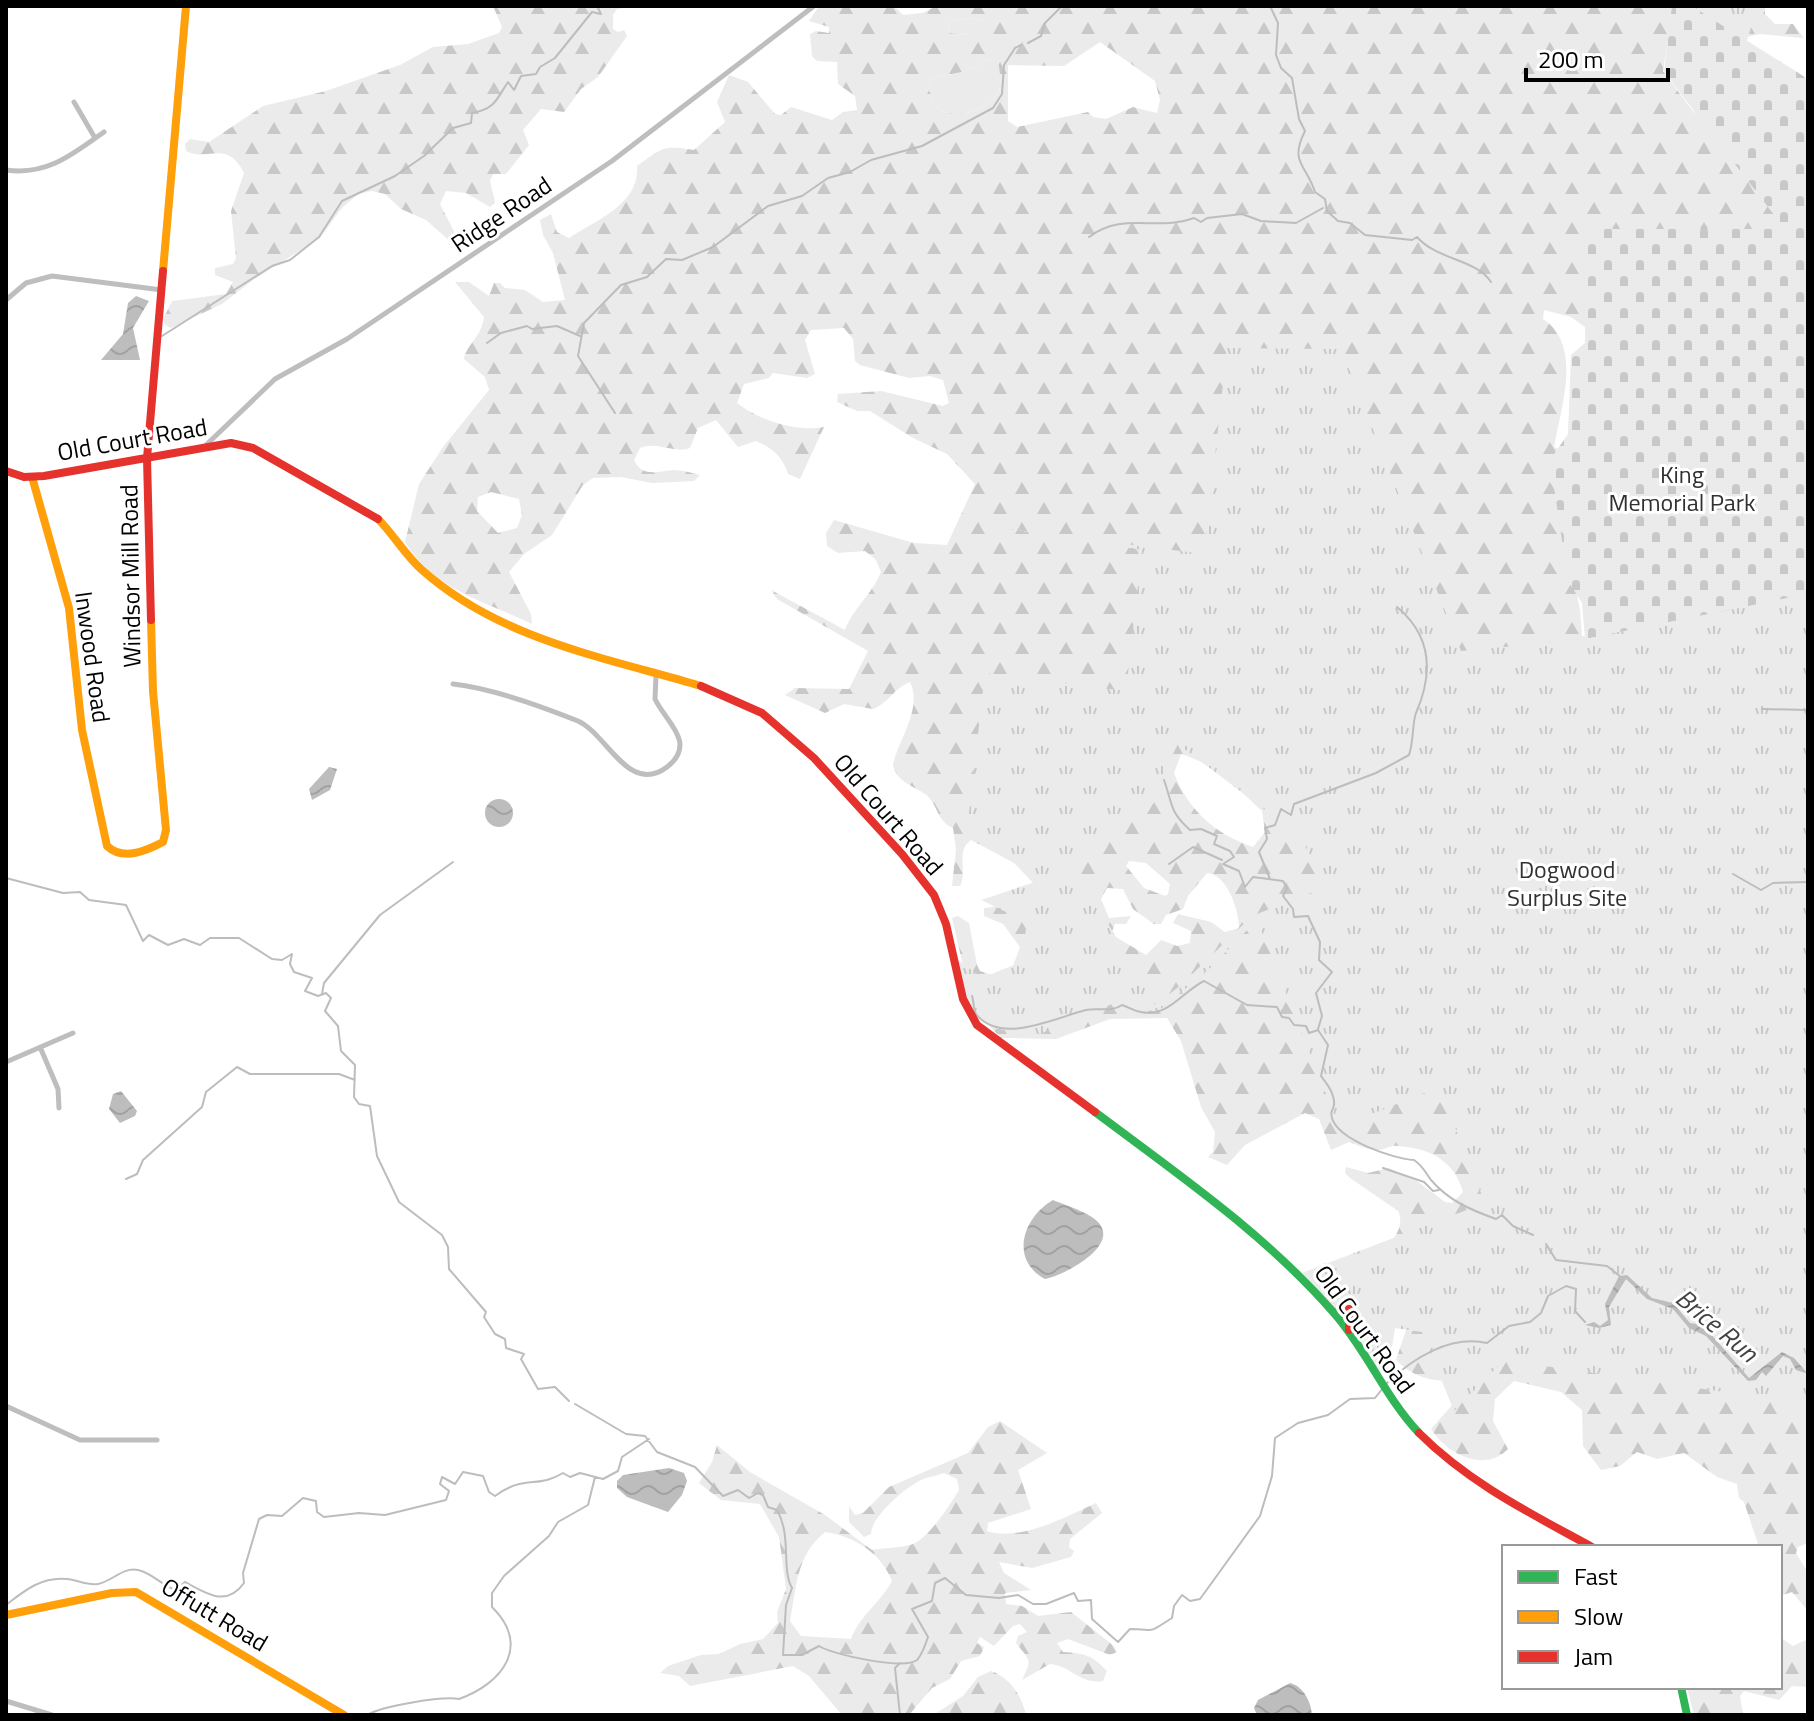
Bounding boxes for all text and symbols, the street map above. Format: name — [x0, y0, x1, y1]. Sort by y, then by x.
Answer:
scale bar — [1526, 32, 1668, 82]
text: 200 m — [1538, 41, 1604, 77]
street label: Ridge Road — [443, 167, 559, 261]
street label: Old Court Road — [54, 408, 210, 470]
park label: King Memorial Park — [1608, 456, 1756, 520]
street label: Windsor Mill Road — [110, 484, 150, 668]
street label: Inwood Road — [66, 589, 120, 725]
street label: Old Court Road — [826, 745, 952, 883]
park label: Dogwood Surplus Site — [1507, 851, 1627, 915]
street label: Old Court Road — [1306, 1257, 1424, 1401]
water label: Brice Run — [1667, 1279, 1768, 1372]
legend — [1502, 1545, 1782, 1689]
text: Fast — [1574, 1558, 1618, 1594]
street label: Offutt Road — [155, 1568, 275, 1660]
text: Slow — [1574, 1598, 1623, 1634]
text: Jam — [1574, 1638, 1613, 1674]

